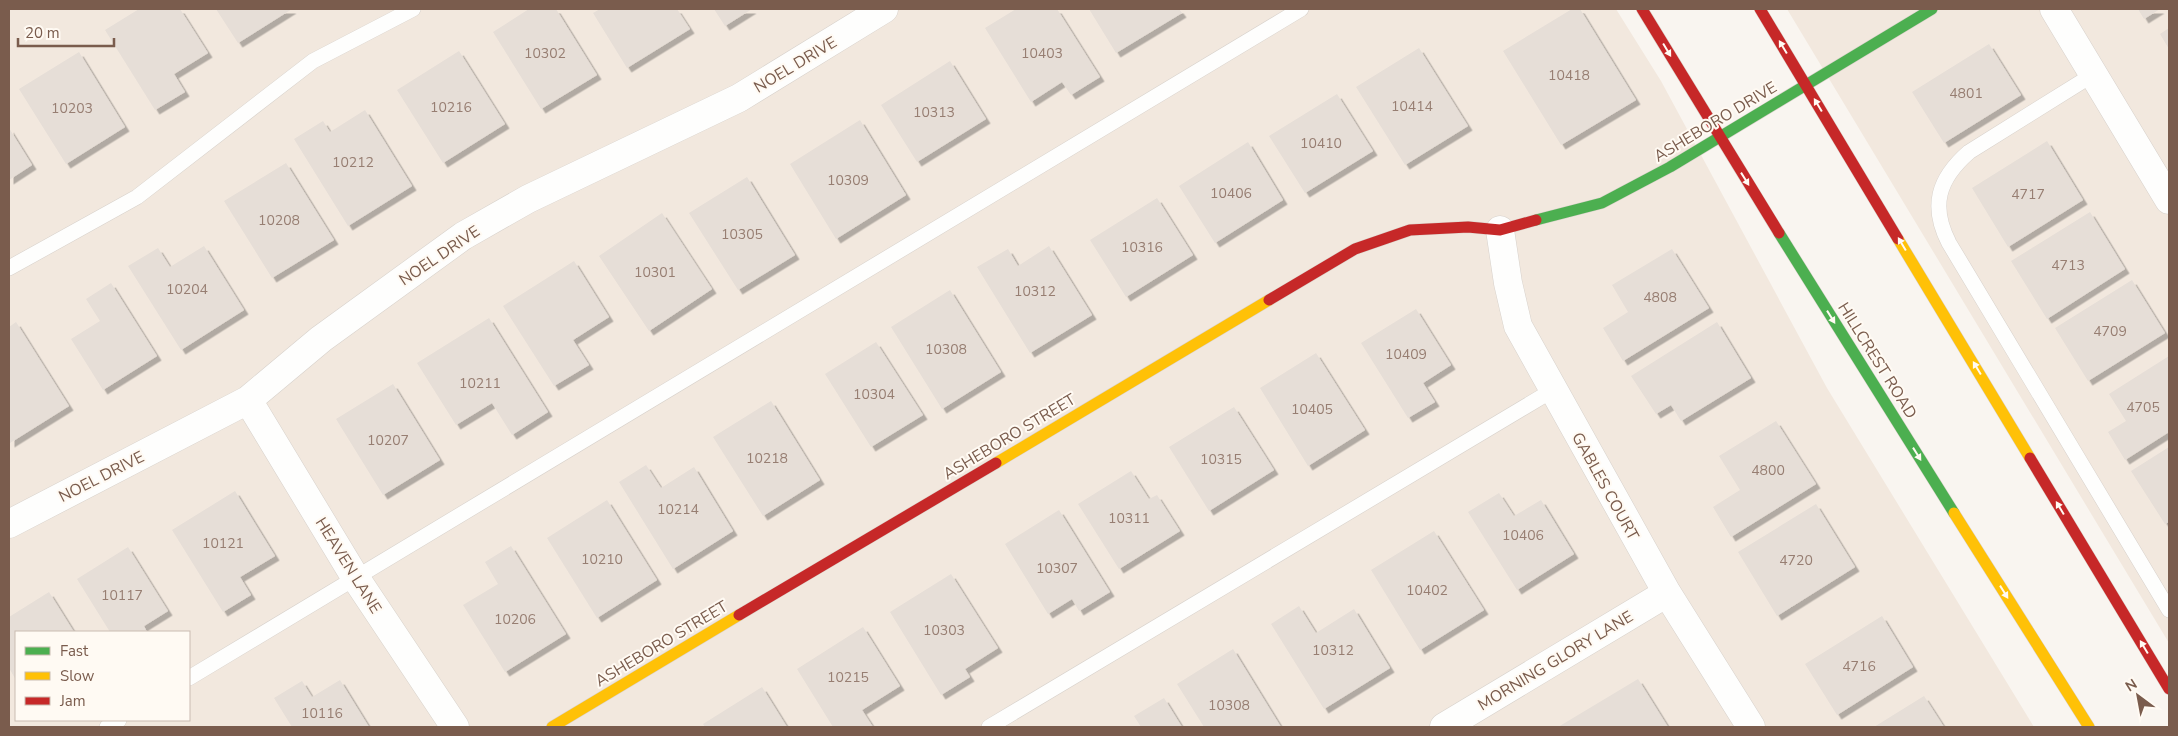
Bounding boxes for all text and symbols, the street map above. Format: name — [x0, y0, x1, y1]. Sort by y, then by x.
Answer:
scale bar — [18, 15, 114, 47]
text: 20 m — [25, 23, 60, 43]
street label: NOEL DRIVE — [750, 31, 841, 98]
one-way arrow — [1779, 40, 1788, 53]
house number: 10302 — [524, 44, 566, 63]
house number: 10403 — [1021, 44, 1063, 63]
one-way arrow — [1662, 44, 1671, 57]
house number: 10418 — [1548, 66, 1590, 85]
street label: ASHEBORO DRIVE — [1650, 76, 1781, 167]
house number: 4801 — [1949, 84, 1983, 103]
house number: 10414 — [1391, 97, 1433, 116]
house number: 10216 — [430, 98, 472, 117]
one-way arrow — [1814, 98, 1823, 111]
house number: 10203 — [51, 99, 93, 118]
house number: 10313 — [913, 103, 955, 122]
house number: 10410 — [1300, 134, 1342, 153]
house number: 10212 — [332, 153, 374, 172]
house number: 10309 — [827, 171, 869, 190]
one-way arrow — [1741, 172, 1750, 185]
house number: 10406 — [1210, 184, 1252, 203]
house number: 4717 — [2011, 185, 2045, 204]
house number: 10208 — [258, 211, 300, 230]
street label: NOEL DRIVE — [395, 221, 484, 291]
house number: 10305 — [721, 225, 763, 244]
house number: 10316 — [1121, 238, 1163, 257]
one-way arrow — [1897, 238, 1906, 251]
house number: 4713 — [2051, 256, 2085, 275]
house number: 10301 — [634, 263, 676, 282]
house number: 10204 — [166, 280, 208, 299]
house number: 10312 — [1014, 282, 1056, 301]
house number: 4808 — [1643, 288, 1677, 307]
street label: HILLCREST ROAD — [1833, 298, 1922, 423]
one-way arrow — [1826, 310, 1836, 323]
house number: 4709 — [2093, 322, 2127, 341]
house number: 10308 — [925, 340, 967, 359]
house number: 10409 — [1385, 345, 1427, 364]
one-way arrow — [1972, 362, 1981, 375]
house number: 10211 — [459, 374, 501, 393]
house number: 10304 — [853, 385, 895, 404]
street label: ASHEBORO STREET — [939, 388, 1080, 485]
house number: 4705 — [2126, 398, 2160, 417]
house number: 10405 — [1291, 400, 1333, 419]
street label: GABLES COURT — [1566, 429, 1644, 545]
house number: 10207 — [367, 431, 409, 450]
street label: NOEL DRIVE — [55, 446, 148, 508]
one-way arrow — [1913, 448, 1922, 461]
house number: 10218 — [746, 449, 788, 468]
house number: 10315 — [1200, 450, 1242, 469]
house number: 4800 — [1751, 461, 1785, 480]
house number: 10214 — [657, 500, 699, 519]
one-way arrow — [2056, 501, 2065, 514]
house number: 10311 — [1108, 509, 1150, 528]
street label: HEAVEN LANE — [310, 513, 387, 618]
house number: 10406 — [1502, 526, 1544, 545]
house number: 10121 — [202, 534, 244, 553]
house number: 10210 — [581, 550, 623, 569]
house number: 4720 — [1779, 551, 1813, 570]
house number: 10307 — [1036, 559, 1078, 578]
house number: 10402 — [1406, 581, 1448, 600]
one-way arrow — [1999, 585, 2009, 598]
house number: 10117 — [101, 586, 143, 605]
street label: ASHEBORO STREET — [591, 595, 732, 692]
street label: MORNING GLORY LANE — [1474, 606, 1637, 716]
house number: 10206 — [494, 610, 536, 629]
house number: 10303 — [923, 621, 965, 640]
legend — [15, 631, 190, 721]
one-way arrow — [2140, 640, 2149, 653]
text: Fast — [60, 641, 89, 661]
house number: 10312 — [1312, 641, 1354, 660]
house number: 4716 — [1842, 657, 1876, 676]
text: Slow — [60, 666, 95, 686]
house number: 10215 — [827, 668, 869, 687]
north arrow — [2113, 671, 2163, 721]
text: N — [2122, 675, 2141, 696]
text: Jam — [59, 691, 86, 711]
house number: 10308 — [1208, 696, 1250, 715]
house number: 10116 — [301, 704, 343, 723]

